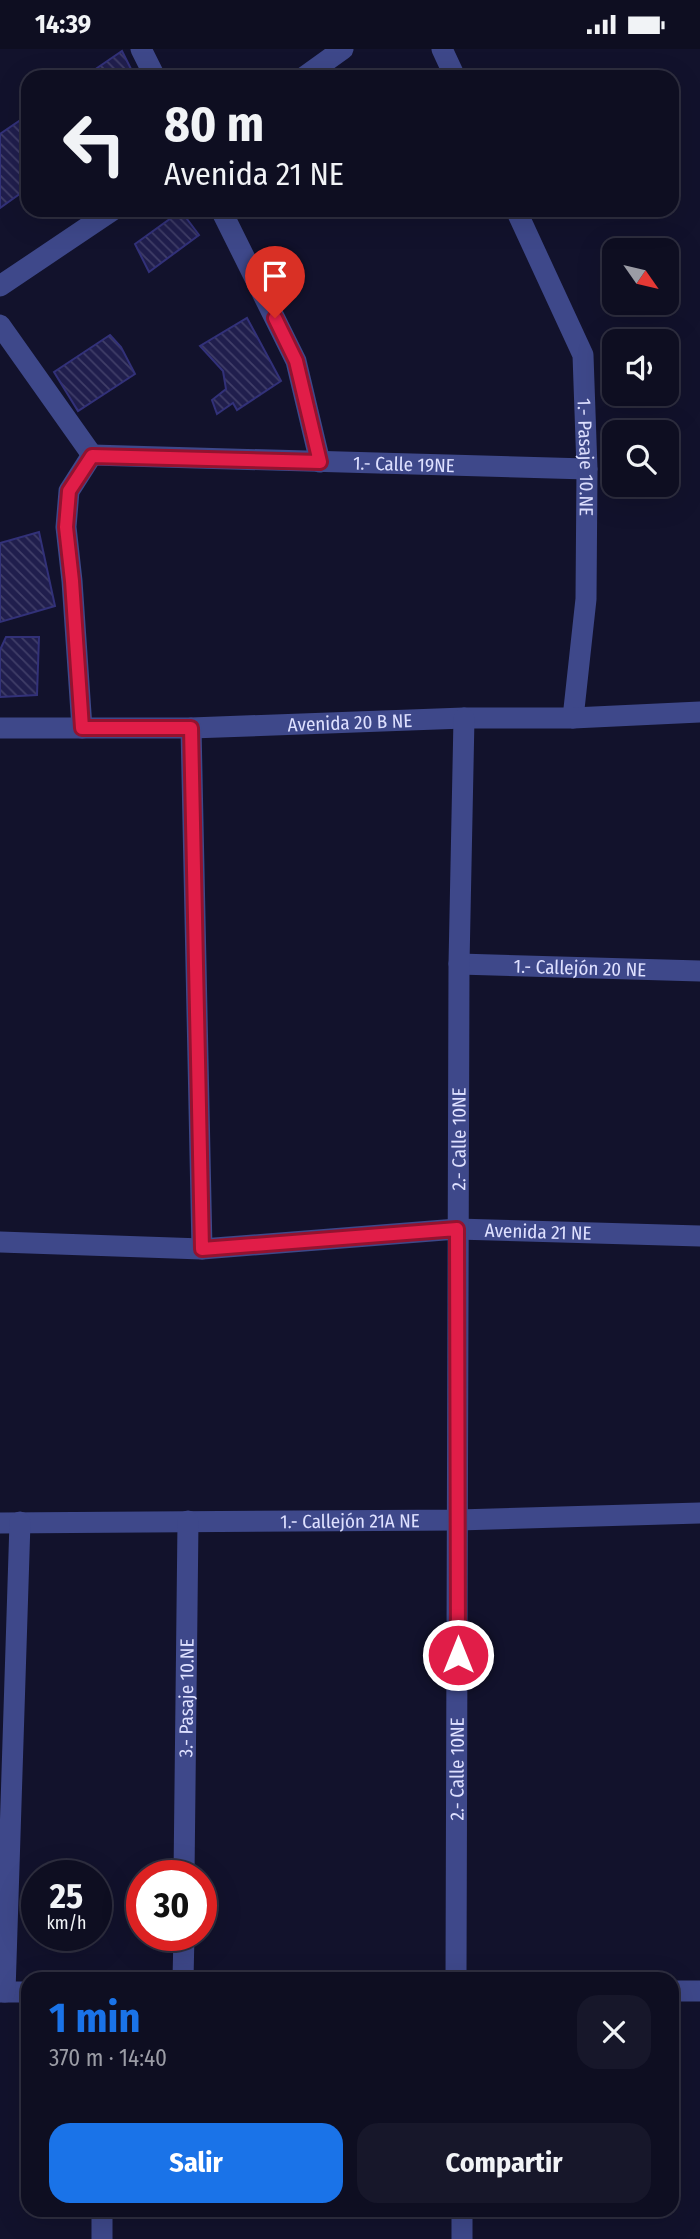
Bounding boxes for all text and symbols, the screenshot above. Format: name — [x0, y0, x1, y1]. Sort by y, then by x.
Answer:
text: 14:39 — [35, 9, 91, 40]
text: 80 m — [164, 95, 264, 154]
icon: left — [49, 98, 140, 189]
text: Avenida 21 NE — [164, 155, 344, 193]
north arrow — [602, 238, 679, 315]
map controls — [602, 238, 679, 497]
pin — [245, 246, 305, 318]
icon: arrive — [256, 257, 294, 295]
button: sound — [602, 329, 679, 406]
street label: 1.- Pasaje 10.NE — [573, 398, 598, 516]
button: search — [602, 420, 679, 497]
street label: 1.- Calle 19NE — [353, 451, 455, 477]
street label: Avenida 20 B NE — [287, 709, 413, 736]
street label: 1.- Callejón 20 NE — [513, 955, 647, 981]
street label: 2.- Calle 10NE — [447, 1087, 471, 1191]
street label: Avenida 21 NE — [484, 1219, 592, 1245]
street label: 1.- Callejón 21A NE — [280, 1509, 420, 1533]
position arrow — [421, 1618, 495, 1692]
street label: 3.- Pasaje 10.NE — [174, 1638, 199, 1758]
street label: 2.- Calle 10NE — [445, 1717, 469, 1821]
speed limit sign: 30 — [126, 1860, 217, 1951]
text: 25 — [50, 1875, 83, 1917]
text: km/h — [46, 1912, 87, 1934]
text: 1 min — [49, 1993, 140, 2043]
button: close — [577, 1995, 651, 2069]
text: 370 m · 14:40 — [49, 2044, 167, 2072]
button: Salir — [49, 2123, 343, 2203]
button: Compartir — [357, 2123, 651, 2203]

